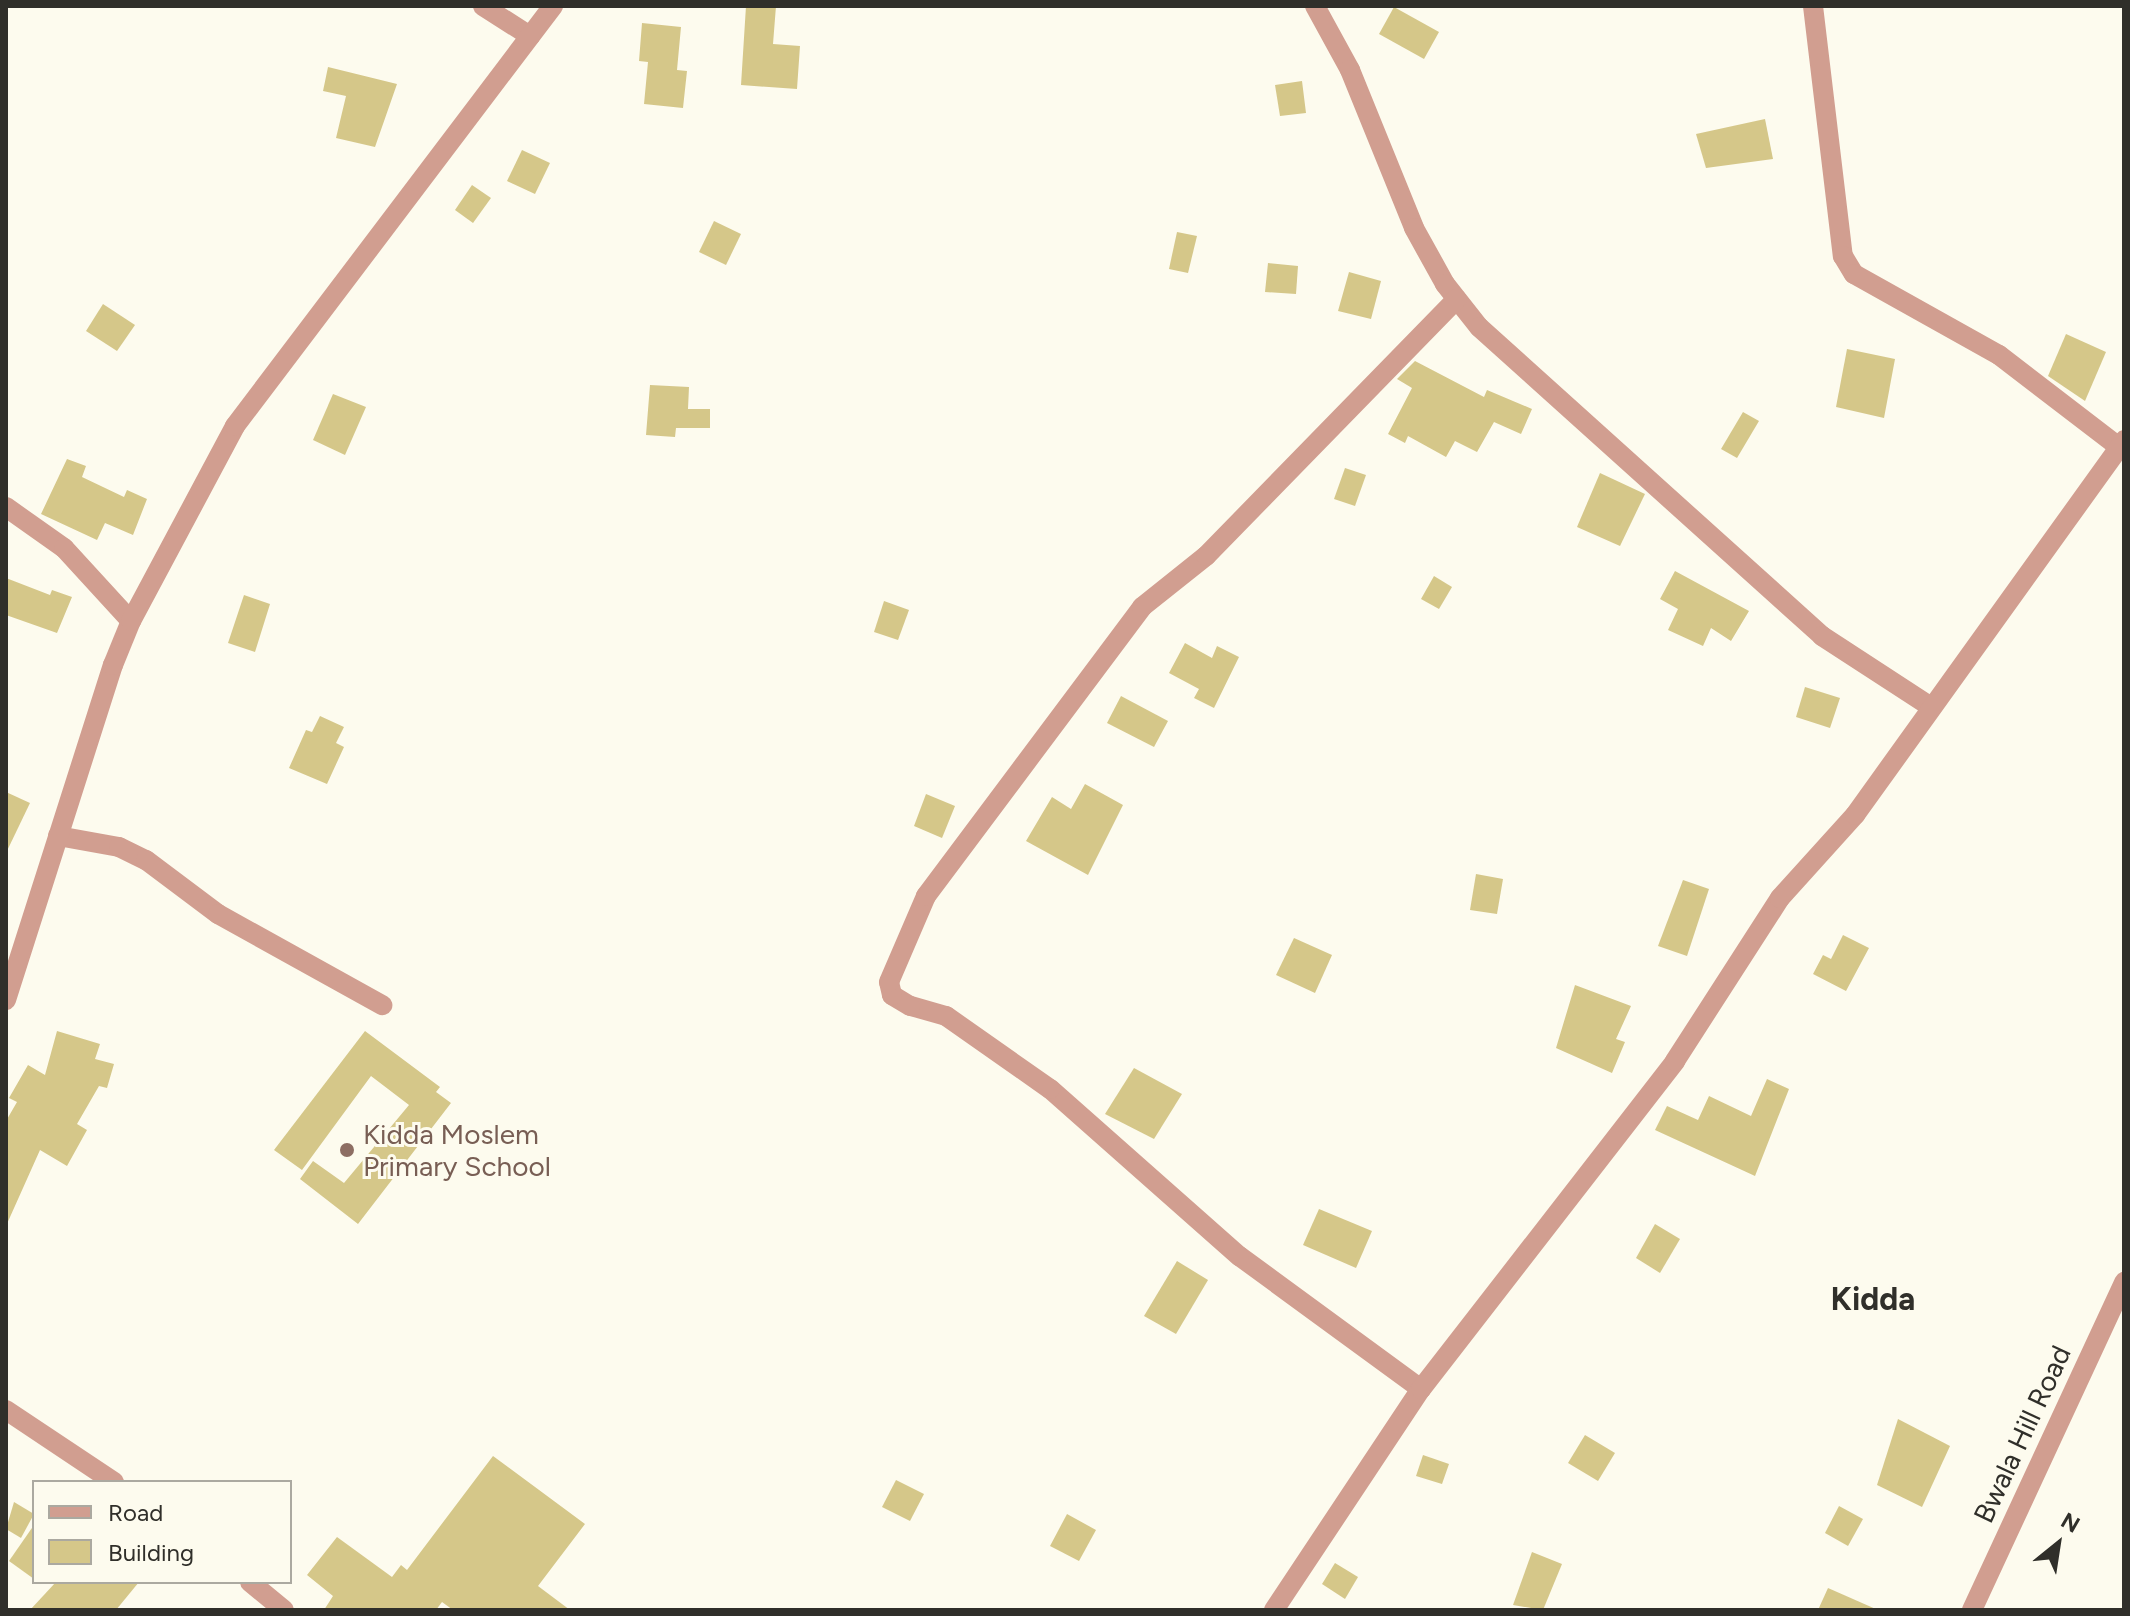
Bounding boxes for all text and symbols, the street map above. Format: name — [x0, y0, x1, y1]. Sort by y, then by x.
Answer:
place label: Kidda Moslem Primary School — [363, 1117, 551, 1183]
marker: Kidda Moslem Primary School — [338, 1141, 356, 1159]
district label: Kidda — [1831, 1280, 1915, 1318]
street label: Bwala Hill Road — [1966, 1340, 2078, 1528]
legend — [32, 1480, 292, 1584]
text: Road — [108, 1498, 163, 1527]
north arrow — [2018, 1504, 2098, 1584]
text: N — [2056, 1507, 2084, 1539]
text: Building — [108, 1538, 194, 1567]

